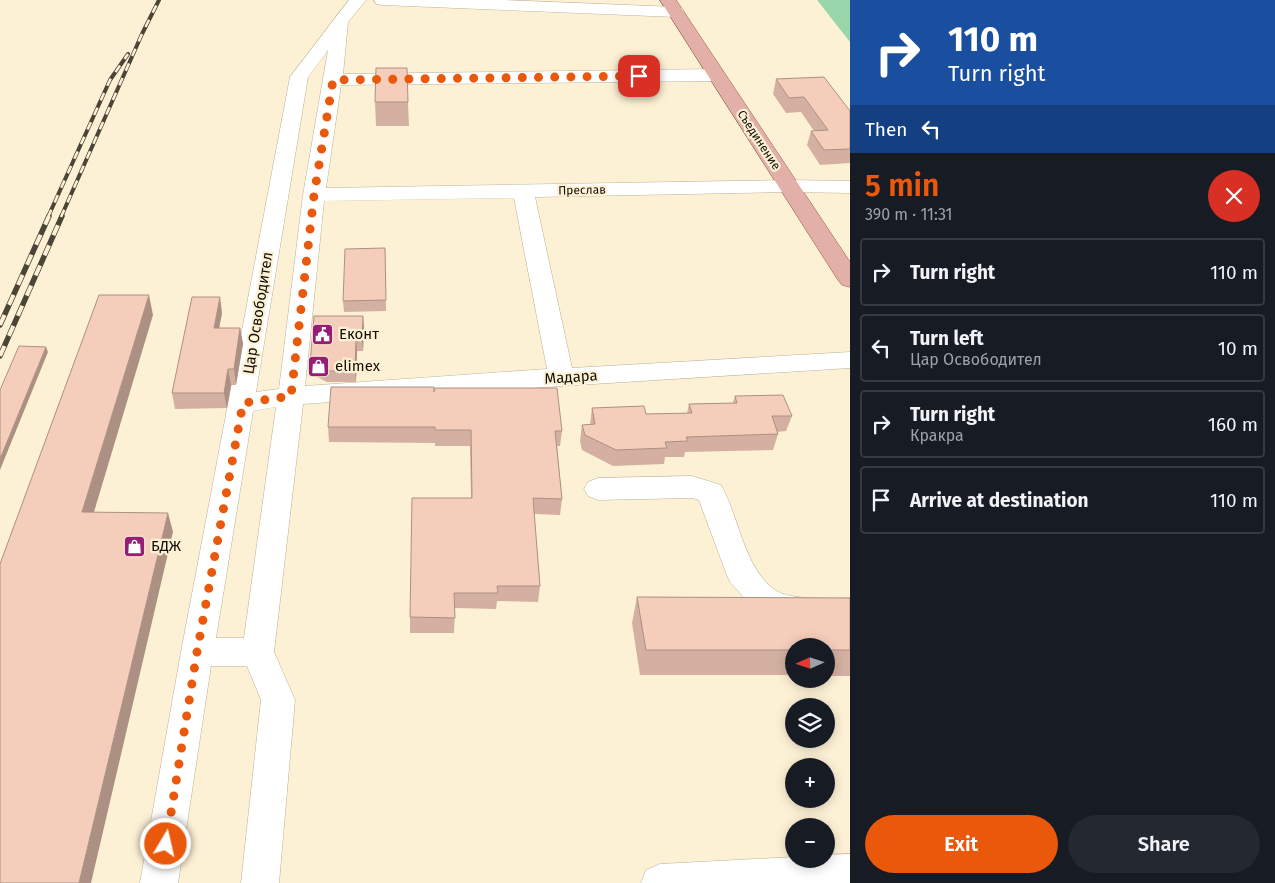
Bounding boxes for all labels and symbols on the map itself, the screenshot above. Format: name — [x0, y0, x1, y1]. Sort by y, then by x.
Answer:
pin — [618, 55, 660, 97]
street label: Съединение — [735, 108, 783, 172]
street label: Преслав — [558, 183, 606, 197]
street label: Цар Освободител — [239, 251, 277, 375]
public building icon: Еконт — [311, 322, 335, 346]
place label: Еконт — [339, 325, 379, 343]
shop icon: elimex — [307, 354, 331, 378]
place label: elimex — [335, 357, 381, 375]
street label: Мадара — [544, 366, 598, 388]
shop icon: БДЖ — [123, 534, 147, 558]
place label: БДЖ — [151, 537, 182, 555]
north arrow — [785, 638, 835, 688]
position arrow — [139, 817, 191, 869]

